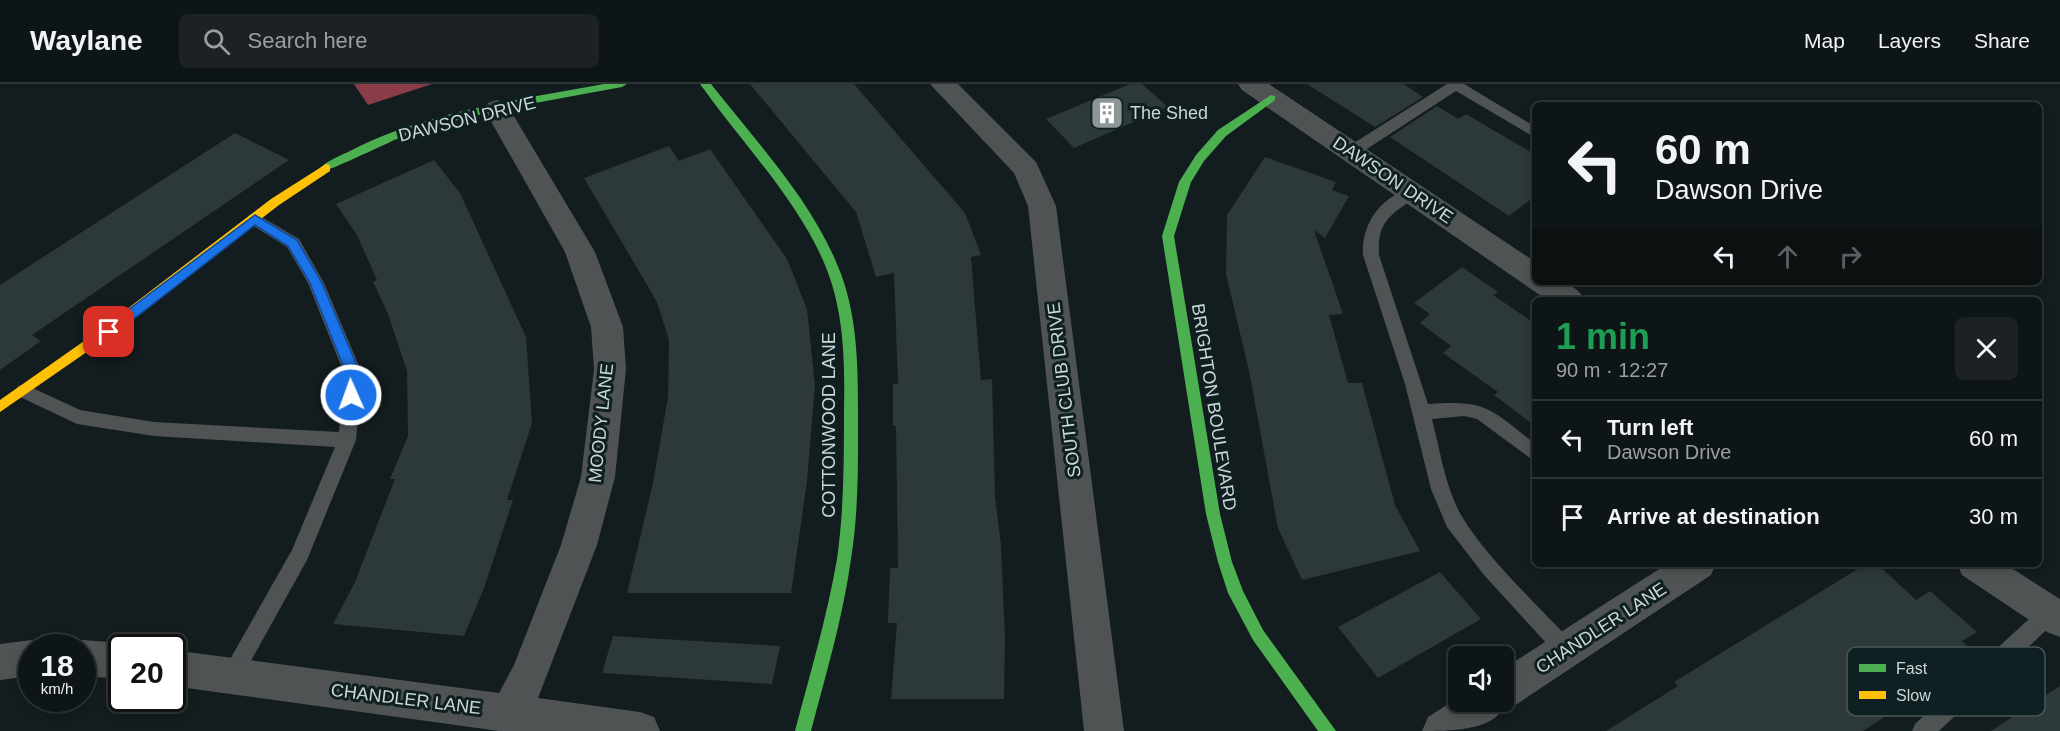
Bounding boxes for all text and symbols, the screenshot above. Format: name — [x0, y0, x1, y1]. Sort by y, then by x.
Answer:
search box — [179, 14, 599, 68]
text: Waylane — [30, 25, 143, 56]
icon: search — [200, 25, 233, 58]
text: Search here — [248, 28, 367, 53]
text: Map — [1804, 29, 1845, 52]
text: Layers — [1878, 29, 1941, 52]
text: Share — [1974, 29, 2030, 52]
street label: DAWSON DRIVE — [396, 92, 538, 146]
building icon: The Shed — [1089, 95, 1125, 131]
place label: The Shed — [1130, 103, 1208, 123]
icon: left — [1556, 126, 1634, 204]
text: 60 m — [1655, 126, 1751, 173]
street label: DAWSON DRIVE — [1329, 132, 1457, 228]
text: Dawson Drive — [1655, 175, 1823, 205]
icon: left — [1708, 240, 1741, 273]
icon: ahead — [1771, 240, 1804, 273]
icon: right — [1834, 240, 1867, 273]
street label: SOUTH CLUB DRIVE — [1043, 301, 1085, 479]
street label: BRIGHTON BOULEVARD — [1188, 302, 1240, 512]
pin — [83, 306, 134, 357]
icon: arrive — [92, 315, 125, 348]
text: 1 min — [1556, 316, 1650, 357]
button: close — [1955, 317, 2018, 380]
street label: COTTONWOOD LANE — [819, 332, 839, 518]
text: 90 m · 12:27 — [1556, 359, 1668, 381]
street label: MOODY LANE — [585, 362, 617, 484]
position arrow — [319, 363, 383, 427]
text: Turn left — [1607, 415, 1693, 440]
icon: left — [1556, 423, 1589, 456]
text: 60 m — [1969, 426, 2018, 451]
text: Dawson Drive — [1607, 441, 1731, 463]
icon: arrive — [1556, 501, 1589, 534]
text: Arrive at destination — [1607, 504, 1820, 529]
text: 30 m — [1969, 504, 2018, 529]
street label: CHANDLER LANE — [1532, 578, 1670, 678]
speed limit sign: 20 — [108, 634, 186, 712]
map controls — [1448, 646, 1514, 712]
button: sound — [1448, 646, 1514, 712]
legend — [1847, 647, 2045, 716]
text: 18 — [40, 649, 74, 682]
text: Fast — [1896, 660, 1928, 677]
text: km/h — [41, 680, 73, 697]
street label: CHANDLER LANE — [330, 680, 482, 718]
text: Slow — [1896, 687, 1931, 704]

